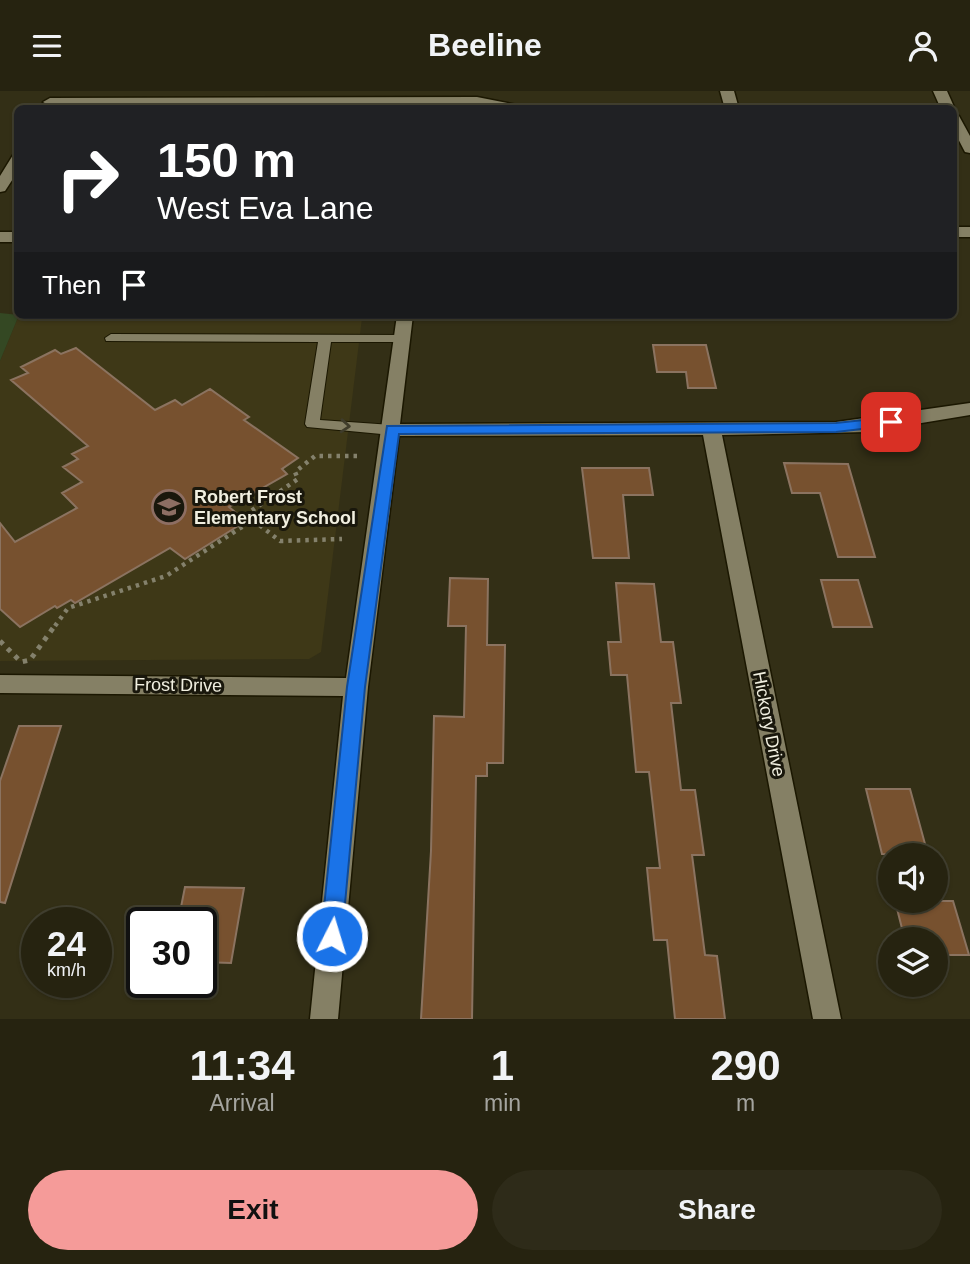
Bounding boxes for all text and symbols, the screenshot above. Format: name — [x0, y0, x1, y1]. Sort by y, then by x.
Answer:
icon: menu — [28, 27, 66, 65]
text: Beeline — [428, 27, 542, 63]
icon: person — [904, 27, 942, 65]
icon: right — [42, 133, 133, 224]
text: 150 m — [157, 133, 296, 187]
text: West Eva Lane — [157, 190, 373, 226]
icon: arrive — [115, 266, 153, 304]
text: Then — [42, 270, 101, 300]
pin — [861, 392, 921, 452]
icon: arrive — [872, 403, 910, 441]
one-way arrow — [340, 418, 351, 433]
place label: Robert Frost Elementary School — [194, 487, 356, 528]
school or university icon: Robert Frost Elementary School — [150, 488, 188, 526]
street label: Hickory Drive — [749, 670, 789, 778]
street label: Frost Drive — [134, 674, 222, 696]
map controls — [878, 843, 948, 997]
button: sound — [878, 843, 948, 913]
position arrow — [295, 899, 369, 973]
speed limit sign: 30 — [126, 907, 217, 998]
text: 24 — [47, 924, 86, 963]
button: layers — [878, 927, 948, 997]
text: km/h — [47, 960, 86, 980]
text: 11:34 — [189, 1042, 295, 1089]
text: 1 — [491, 1042, 514, 1089]
text: 290 — [710, 1042, 781, 1089]
text: Arrival — [209, 1090, 275, 1116]
text: min — [484, 1090, 521, 1116]
text: m — [736, 1090, 755, 1116]
button: Exit — [28, 1170, 478, 1250]
button: Share — [492, 1170, 942, 1250]

